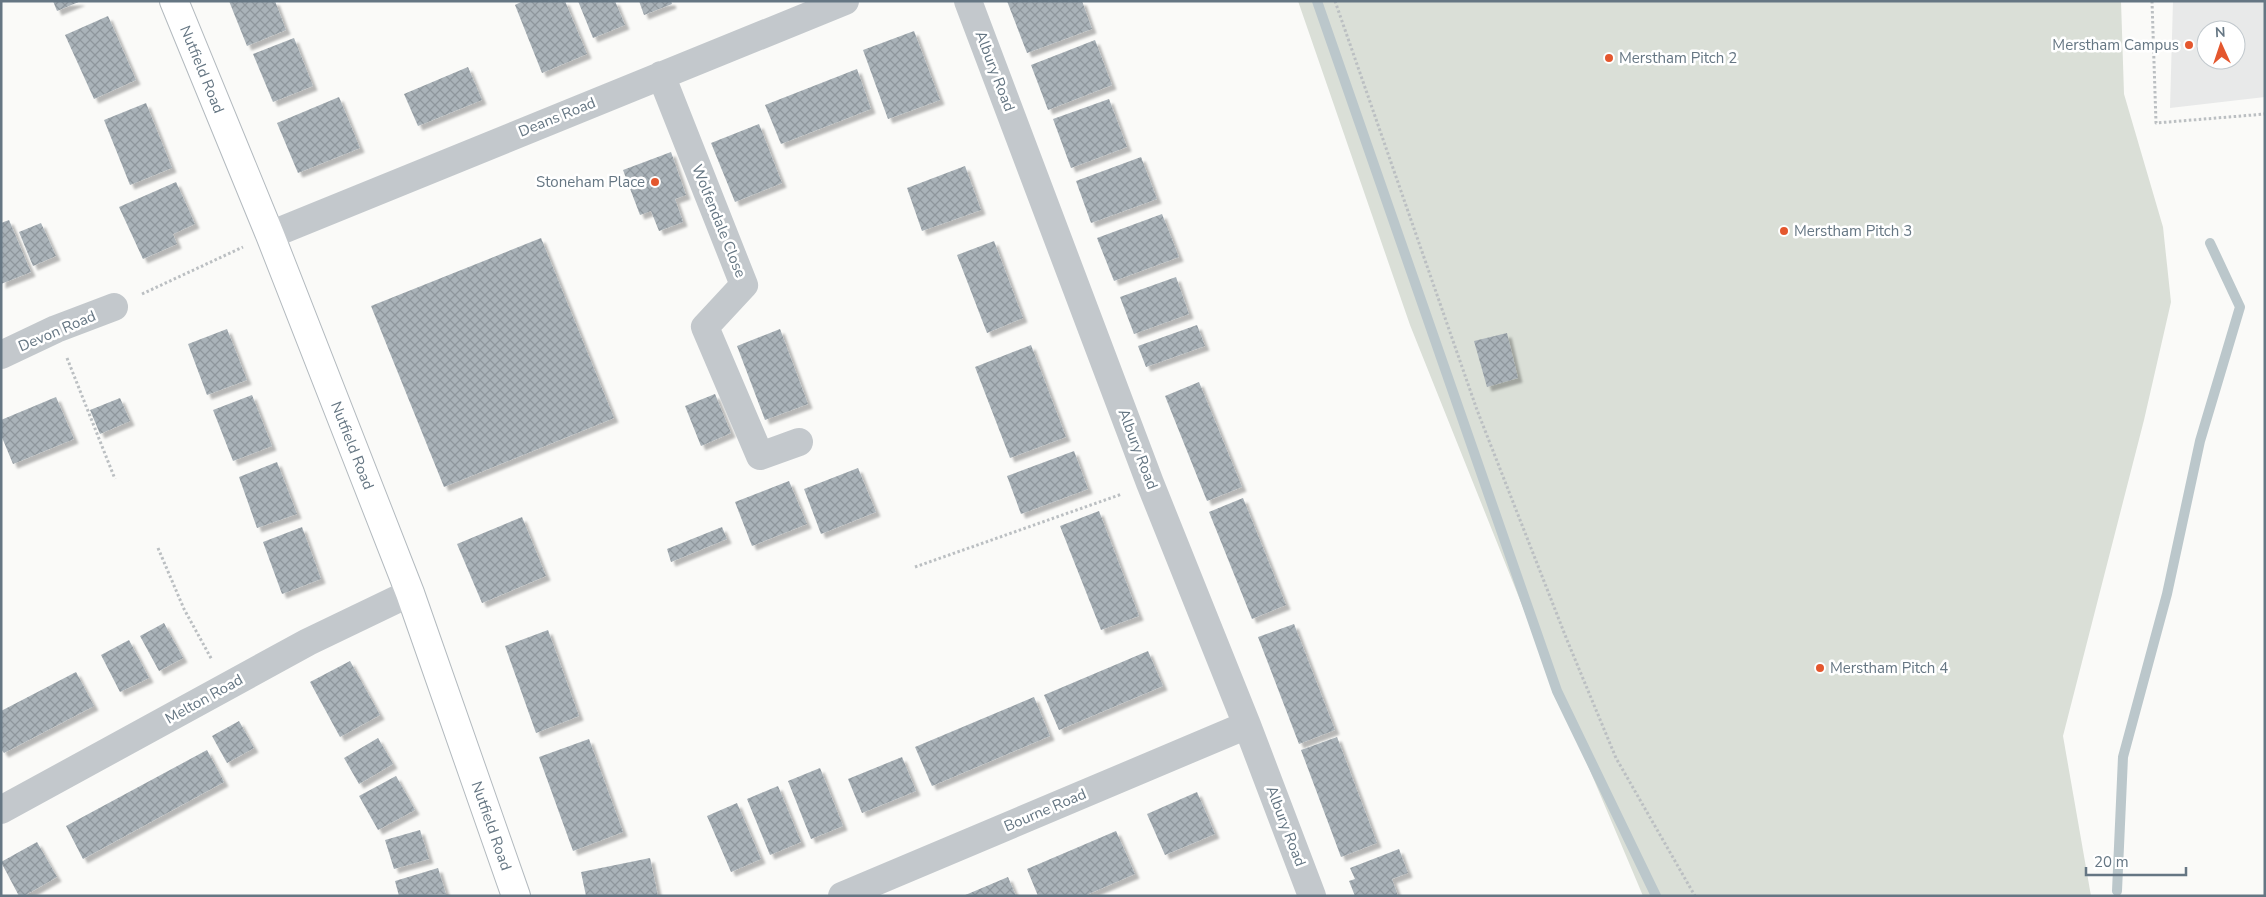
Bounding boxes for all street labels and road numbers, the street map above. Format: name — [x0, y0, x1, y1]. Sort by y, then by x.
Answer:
street label: Nutfield Road — [175, 23, 229, 116]
street label: Albury Road — [970, 28, 1020, 114]
street label: Deans Road — [515, 92, 599, 142]
street label: Wolfendale Close — [687, 161, 751, 281]
street label: Devon Road — [15, 306, 99, 356]
street label: Nutfield Road — [326, 399, 379, 493]
street label: Albury Road — [1113, 406, 1163, 492]
street label: Melton Road — [162, 669, 246, 729]
street label: Nutfield Road — [467, 779, 516, 873]
street label: Albury Road — [1261, 783, 1311, 869]
street label: Bourne Road — [1001, 784, 1089, 836]

